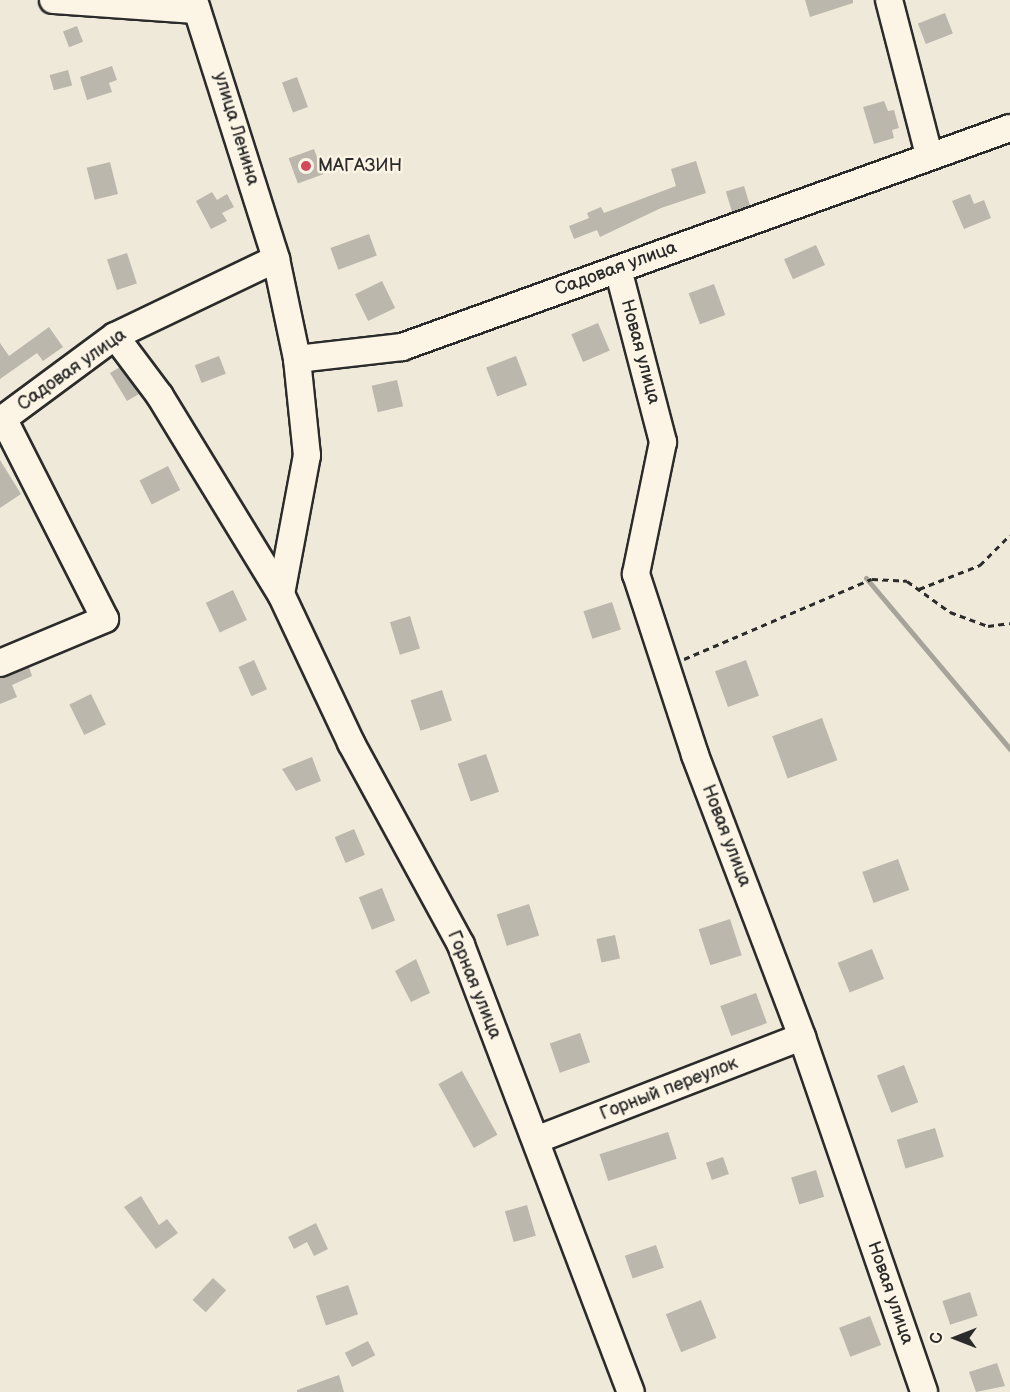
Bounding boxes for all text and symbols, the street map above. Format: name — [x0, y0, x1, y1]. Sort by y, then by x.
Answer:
street label: улица Ленина — [209, 70, 263, 188]
place label: МАГАЗИН — [318, 155, 402, 177]
marker: МАГАЗИН — [299, 159, 313, 173]
street label: Садовая улица — [552, 237, 680, 301]
street label: Новая улица — [616, 297, 664, 407]
street label: Садовая улица — [13, 324, 131, 416]
street label: Новая улица — [697, 782, 755, 890]
street label: Горная улица — [442, 928, 506, 1042]
street label: Горный переулок — [597, 1053, 741, 1125]
street label: Новая улица — [862, 1239, 918, 1347]
north arrow — [926, 1308, 986, 1368]
text: С — [928, 1332, 947, 1344]

